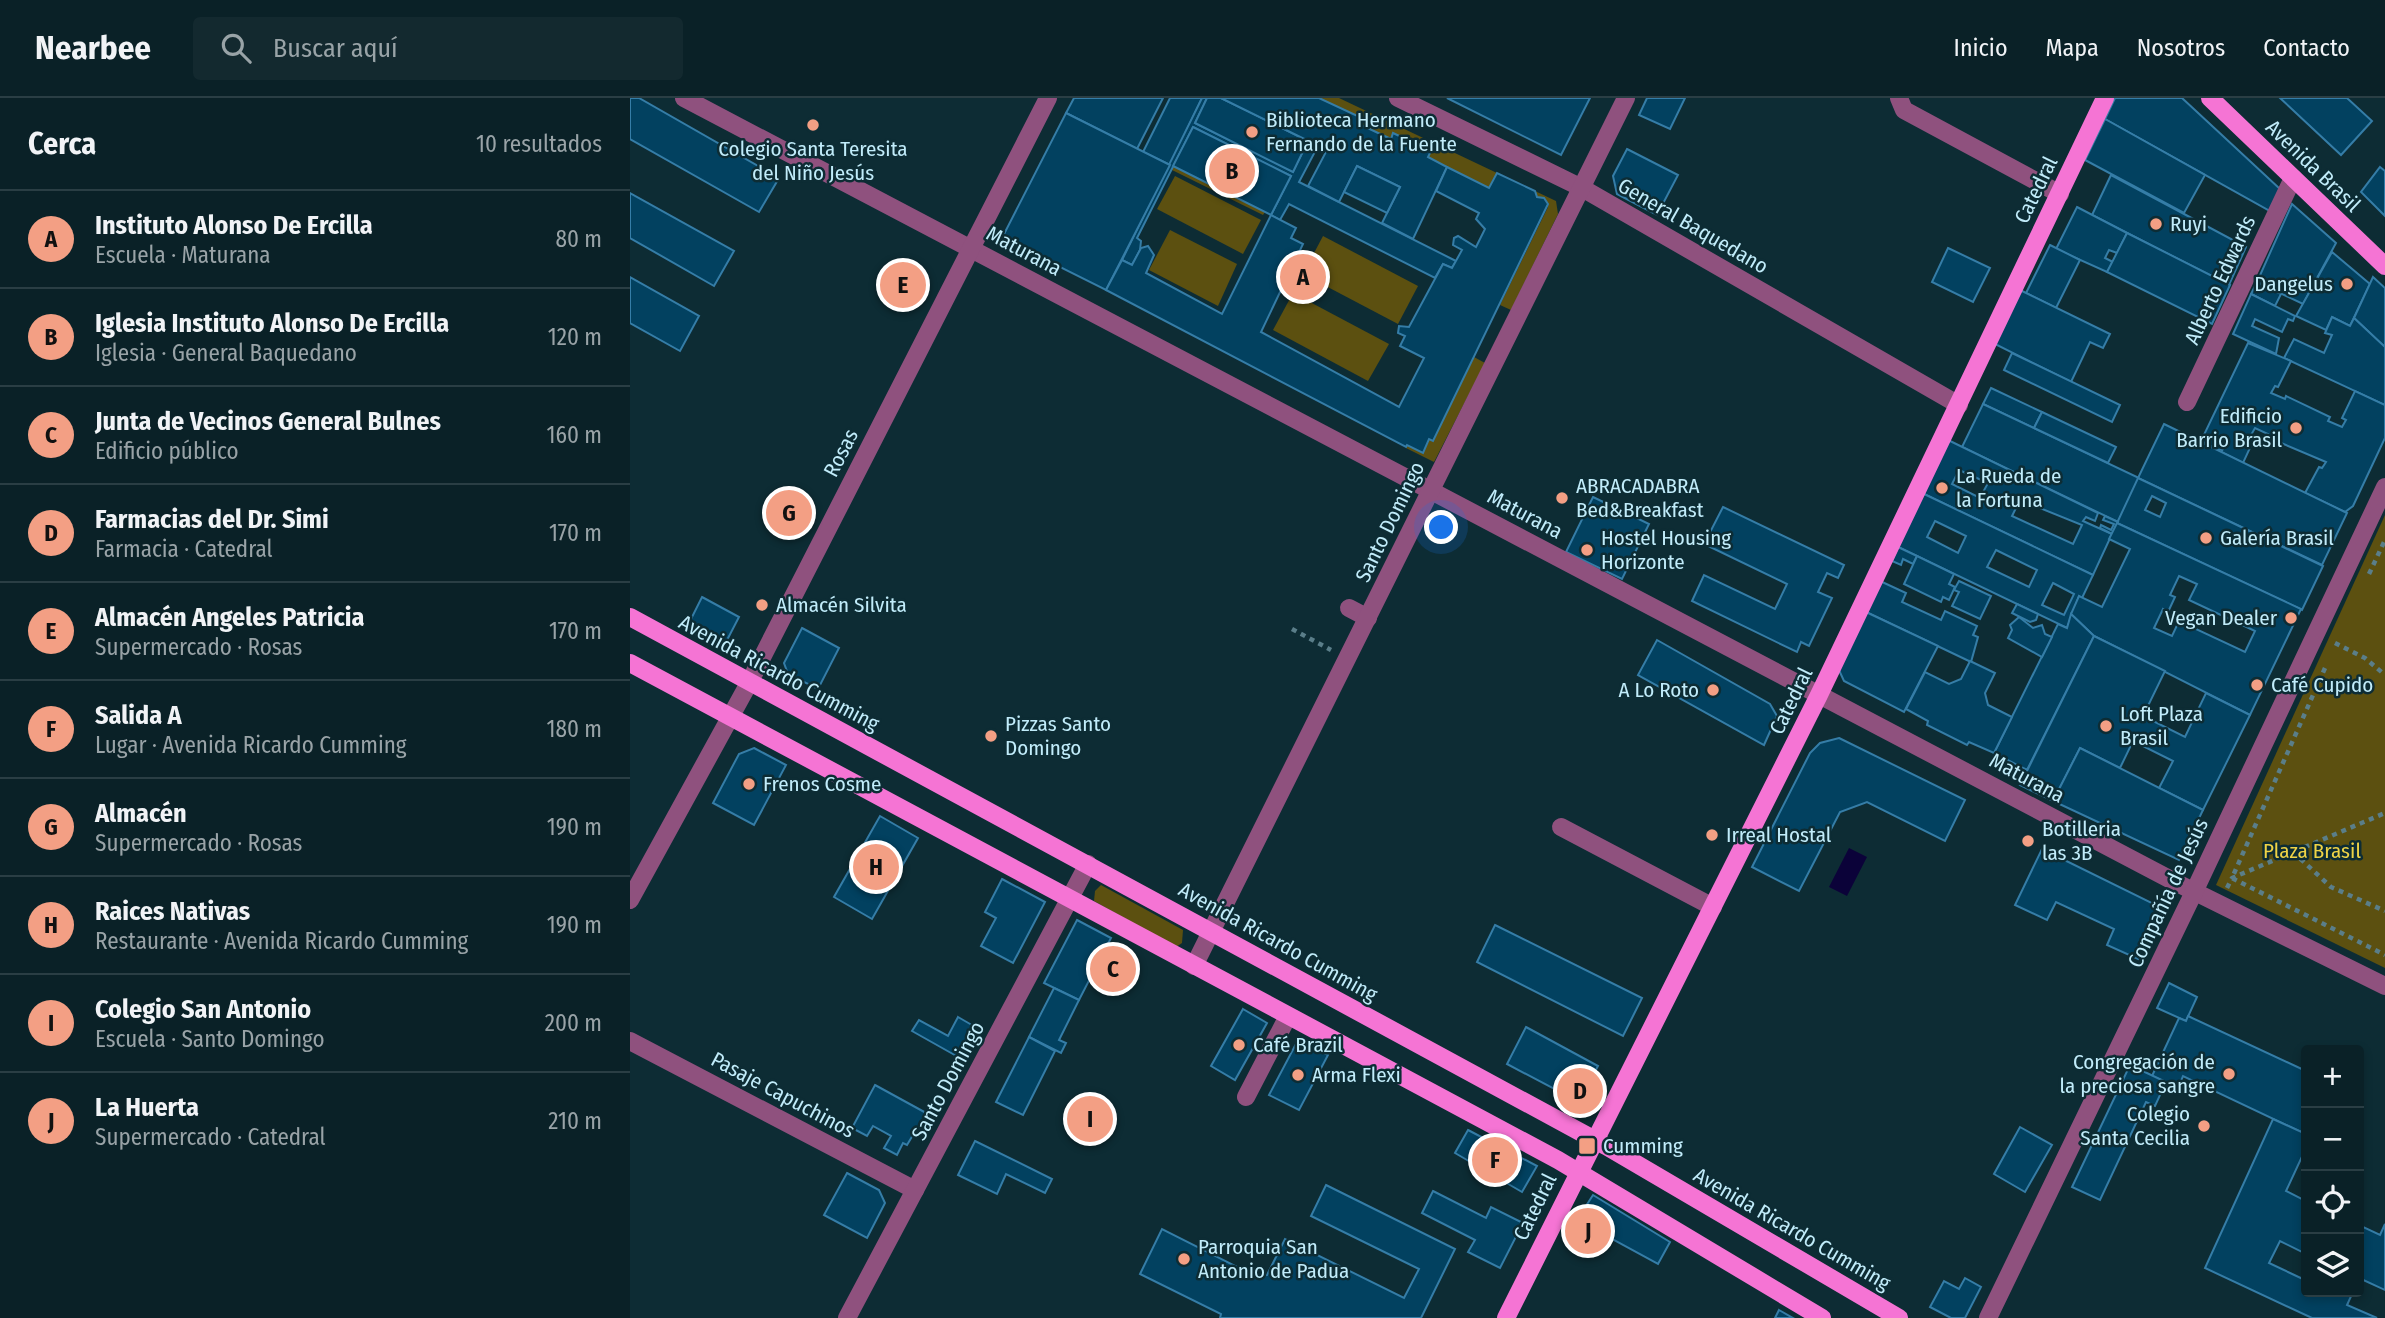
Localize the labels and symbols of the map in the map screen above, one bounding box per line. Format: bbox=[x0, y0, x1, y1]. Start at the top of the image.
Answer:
place label: Biblioteca Hermano Fernando de la Fuente bbox=[1266, 107, 1457, 157]
street label: Avenida Brasil bbox=[2260, 114, 2366, 218]
marker: Colegio Santa Teresita del Niño Jesús bbox=[805, 117, 821, 133]
marker: Biblioteca Hermano Fernando de la Fuente bbox=[1244, 124, 1260, 140]
place label: Colegio Santa Teresita del Niño Jesús bbox=[718, 136, 908, 186]
pin: B bbox=[1209, 145, 1255, 197]
street label: Catedral bbox=[2009, 152, 2063, 228]
street label: General Baquedano bbox=[1613, 172, 1773, 280]
place label: Ruyi bbox=[2170, 211, 2207, 237]
street label: Alberto Edwards bbox=[2179, 211, 2261, 349]
marker: Ruyi bbox=[2148, 216, 2164, 232]
street label: Maturana bbox=[982, 220, 1066, 282]
pin: A bbox=[1280, 251, 1326, 303]
pin: E bbox=[880, 259, 926, 311]
place label: Dangelus bbox=[2254, 271, 2333, 297]
marker: Dangelus bbox=[2339, 276, 2355, 292]
place label: Edificio Barrio Brasil bbox=[2176, 403, 2282, 453]
marker: Edificio Barrio Brasil bbox=[2288, 420, 2304, 436]
street label: Rosas bbox=[818, 425, 864, 481]
street label: Santo Domingo bbox=[1350, 458, 1430, 586]
place label: La Rueda de la Fortuna bbox=[1956, 463, 2061, 513]
place label: ABRACADABRA Bed&Breakfast bbox=[1576, 473, 1704, 523]
marker: La Rueda de la Fortuna bbox=[1934, 480, 1950, 496]
street label: Maturana bbox=[1483, 483, 1567, 545]
pin: G bbox=[766, 487, 812, 539]
marker: ABRACADABRA Bed&Breakfast bbox=[1554, 490, 1570, 506]
your location bbox=[1424, 510, 1458, 544]
place label: Hostel Housing Horizonte bbox=[1601, 525, 1731, 575]
place label: Galería Brasil bbox=[2220, 525, 2334, 551]
marker: Galería Brasil bbox=[2198, 530, 2214, 546]
marker: Hostel Housing Horizonte bbox=[1579, 542, 1595, 558]
place label: Almacén Silvita bbox=[776, 592, 907, 618]
marker: Almacén Silvita bbox=[754, 597, 770, 613]
place label: Vegan Dealer bbox=[2165, 605, 2278, 631]
street label: Avenida Ricardo Cumming bbox=[674, 609, 884, 737]
marker: Vegan Dealer bbox=[2283, 610, 2299, 626]
street label: Catedral bbox=[1764, 663, 1818, 739]
place label: Café Cupido bbox=[2271, 672, 2373, 698]
place label: A Lo Roto bbox=[1618, 677, 1699, 703]
marker: Café Cupido bbox=[2249, 677, 2265, 693]
marker: A Lo Roto bbox=[1705, 682, 1721, 698]
place label: Loft Plaza Brasil bbox=[2120, 701, 2203, 751]
place label: Pizzas Santo Domingo bbox=[1005, 711, 1111, 761]
marker: Loft Plaza Brasil bbox=[2098, 718, 2114, 734]
marker: Pizzas Santo Domingo bbox=[983, 728, 999, 744]
street label: Maturana bbox=[1985, 747, 2069, 809]
place label: Frenos Cosme bbox=[763, 771, 881, 797]
marker: Frenos Cosme bbox=[741, 776, 757, 792]
street label: Compañía de Jesús bbox=[2122, 814, 2214, 972]
place label: Botilleria las 3B bbox=[2042, 816, 2121, 866]
place label: Irreal Hostal bbox=[1726, 822, 1832, 848]
marker: Irreal Hostal bbox=[1704, 827, 1720, 843]
marker: Botilleria las 3B bbox=[2020, 833, 2036, 849]
park label: Plaza Brasil bbox=[2263, 838, 2361, 864]
pin: H bbox=[853, 841, 899, 893]
street label: Avenida Ricardo Cumming bbox=[1174, 877, 1382, 1008]
pin: C bbox=[1090, 943, 1136, 995]
street label: Santo Domingo bbox=[906, 1017, 990, 1145]
place label: Café Brazil bbox=[1253, 1032, 1343, 1058]
marker: Café Brazil bbox=[1231, 1037, 1247, 1053]
street label: Pasaje Capuchinos bbox=[707, 1046, 859, 1144]
place label: Congregación de la preciosa sangre bbox=[2060, 1049, 2215, 1099]
place label: Arma Flexi bbox=[1312, 1062, 1401, 1088]
pin: D bbox=[1557, 1065, 1603, 1117]
marker: Congregación de la preciosa sangre bbox=[2221, 1066, 2237, 1082]
marker: Arma Flexi bbox=[1290, 1067, 1306, 1083]
pin: I bbox=[1067, 1093, 1113, 1145]
place label: Colegio Santa Cecilia bbox=[2080, 1101, 2190, 1151]
marker: Colegio Santa Cecilia bbox=[2196, 1118, 2212, 1134]
place label: Cumming bbox=[1603, 1133, 1683, 1159]
pin: F bbox=[1472, 1134, 1518, 1186]
marker: Cumming bbox=[1577, 1136, 1597, 1156]
street label: Avenida Ricardo Cumming bbox=[1689, 1162, 1895, 1296]
street label: Catedral bbox=[1508, 1169, 1562, 1245]
pin: J bbox=[1565, 1205, 1611, 1257]
place label: Parroquia San Antonio de Padua bbox=[1198, 1234, 1349, 1284]
marker: Parroquia San Antonio de Padua bbox=[1176, 1251, 1192, 1267]

